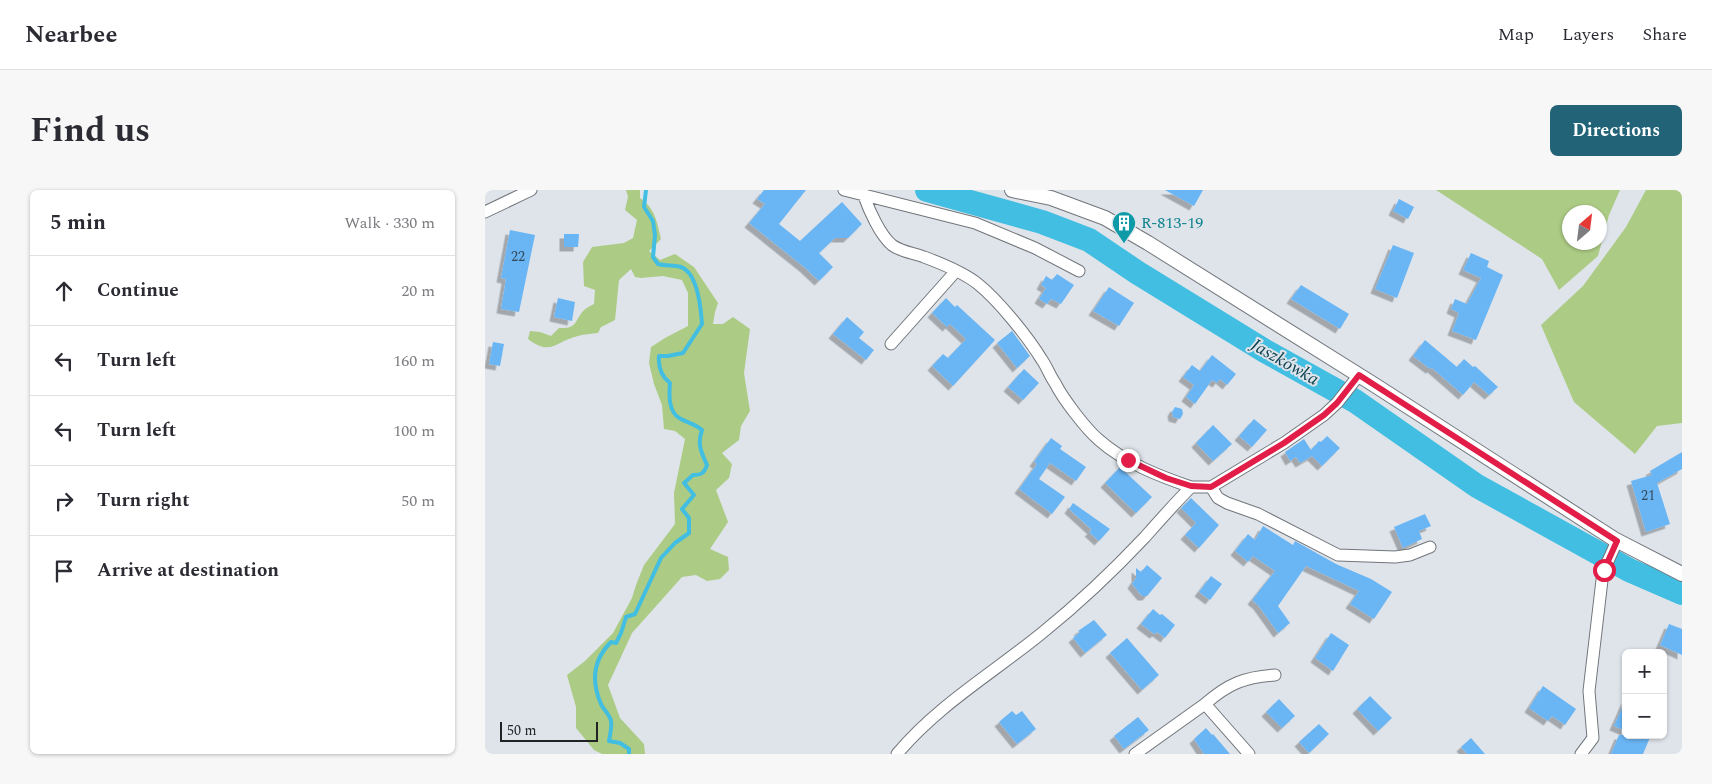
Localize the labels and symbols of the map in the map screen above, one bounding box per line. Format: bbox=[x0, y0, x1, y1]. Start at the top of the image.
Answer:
north arrow bbox=[1562, 205, 1607, 250]
building icon: R-813-19 bbox=[1111, 210, 1137, 244]
place label: R-813-19 bbox=[1141, 211, 1203, 235]
house number: 22 bbox=[511, 246, 525, 267]
water label: Jaszkówka bbox=[1244, 331, 1324, 392]
route end bbox=[1117, 449, 1140, 472]
house number: 21 bbox=[1641, 485, 1655, 506]
route start bbox=[1593, 559, 1616, 582]
scale bar bbox=[500, 719, 597, 742]

